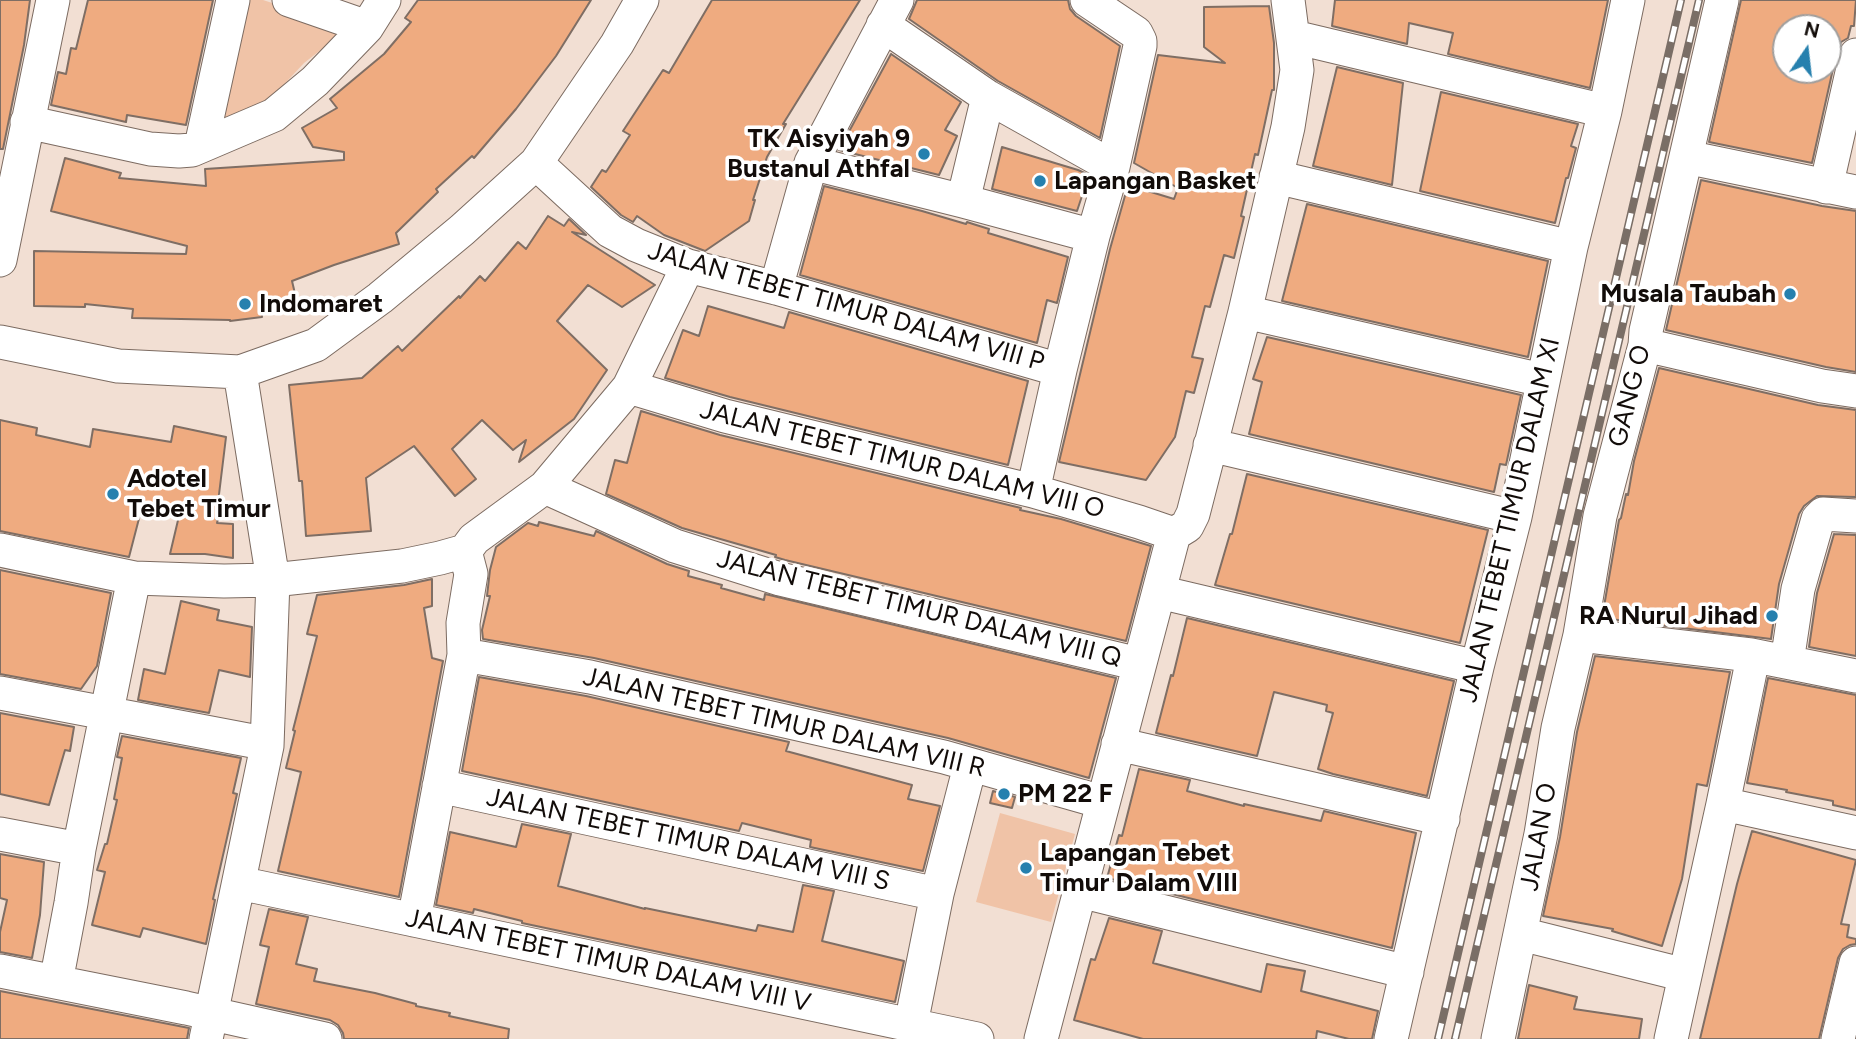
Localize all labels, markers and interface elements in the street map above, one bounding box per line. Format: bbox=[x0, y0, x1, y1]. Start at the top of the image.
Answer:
north arrow bbox=[1772, 14, 1842, 84]
text: N bbox=[1802, 17, 1822, 43]
place label: TK Aisyiyah 9 Bustanul Athfal bbox=[727, 123, 910, 184]
marker: TK Aisyiyah 9 Bustanul Athfal bbox=[916, 146, 932, 162]
place label: Lapangan Basket bbox=[1054, 165, 1257, 197]
marker: Lapangan Basket bbox=[1032, 173, 1048, 189]
street label: JALAN TEBET TIMUR DALAM VIII P bbox=[644, 235, 1048, 379]
place label: Musala Taubah bbox=[1600, 278, 1776, 310]
marker: Musala Taubah bbox=[1782, 286, 1798, 302]
place label: Indomaret bbox=[259, 288, 383, 320]
marker: Indomaret bbox=[237, 296, 253, 312]
street label: JALAN TEBET TIMUR DALAM XI bbox=[1453, 335, 1567, 705]
street label: GANG O bbox=[1602, 342, 1658, 450]
street label: JALAN TEBET TIMUR DALAM VIII O bbox=[697, 395, 1107, 525]
place label: Adotel Tebet Timur bbox=[127, 463, 271, 524]
marker: Adotel Tebet Timur bbox=[105, 486, 121, 502]
street label: JALAN TEBET TIMUR DALAM VIII Q bbox=[713, 544, 1125, 674]
place label: RA Nurul Jihad bbox=[1579, 600, 1758, 632]
marker: RA Nurul Jihad bbox=[1764, 608, 1780, 624]
street label: JALAN TEBET TIMUR DALAM VIII R bbox=[580, 661, 988, 785]
place label: PM 22 F bbox=[1018, 778, 1113, 810]
street label: JALAN O bbox=[1514, 781, 1564, 893]
street label: JALAN TEBET TIMUR DALAM VIII S bbox=[484, 782, 892, 898]
marker: PM 22 F bbox=[996, 786, 1012, 802]
place label: Lapangan Tebet Timur Dalam VIII bbox=[1040, 837, 1238, 898]
marker: Lapangan Tebet Timur Dalam VIII bbox=[1018, 860, 1034, 876]
street label: JALAN TEBET TIMUR DALAM VIII V bbox=[402, 903, 814, 1019]

